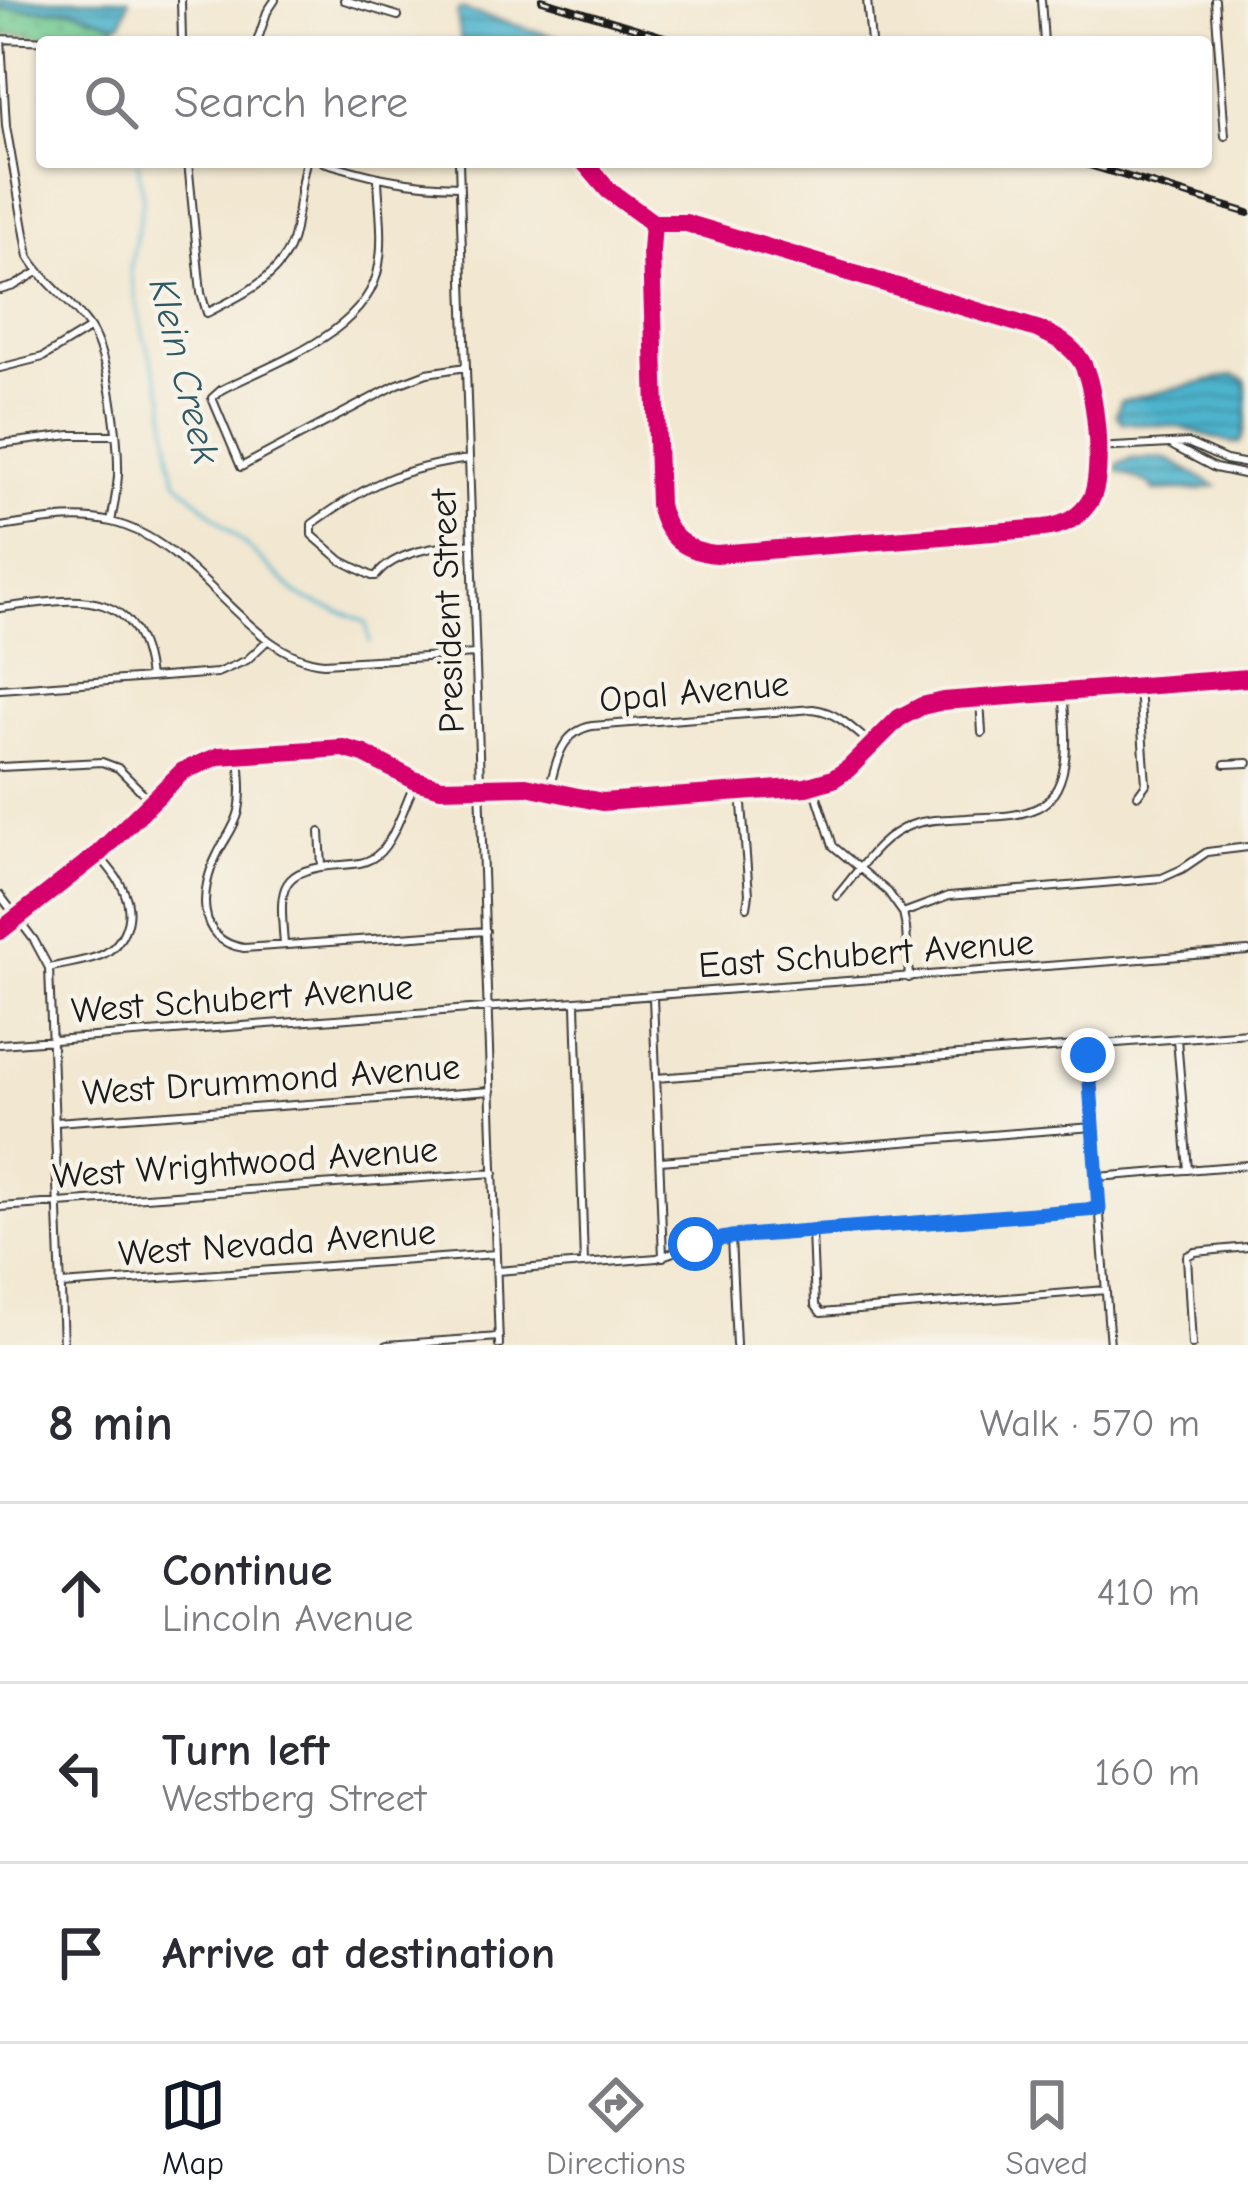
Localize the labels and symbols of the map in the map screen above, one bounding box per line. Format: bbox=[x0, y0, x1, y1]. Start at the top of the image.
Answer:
water label: Klein Creek bbox=[139, 273, 229, 470]
street label: President Street bbox=[423, 486, 473, 734]
street label: Opal Avenue bbox=[597, 663, 791, 721]
street label: East Schubert Avenue bbox=[697, 922, 1035, 986]
street label: West Schubert Avenue bbox=[70, 967, 414, 1031]
route end bbox=[1061, 1028, 1115, 1082]
street label: West Drummond Avenue bbox=[81, 1046, 461, 1114]
street label: West Wrightwood Avenue bbox=[51, 1129, 439, 1197]
street label: West Nevada Avenue bbox=[117, 1211, 437, 1275]
route start bbox=[668, 1217, 722, 1271]

